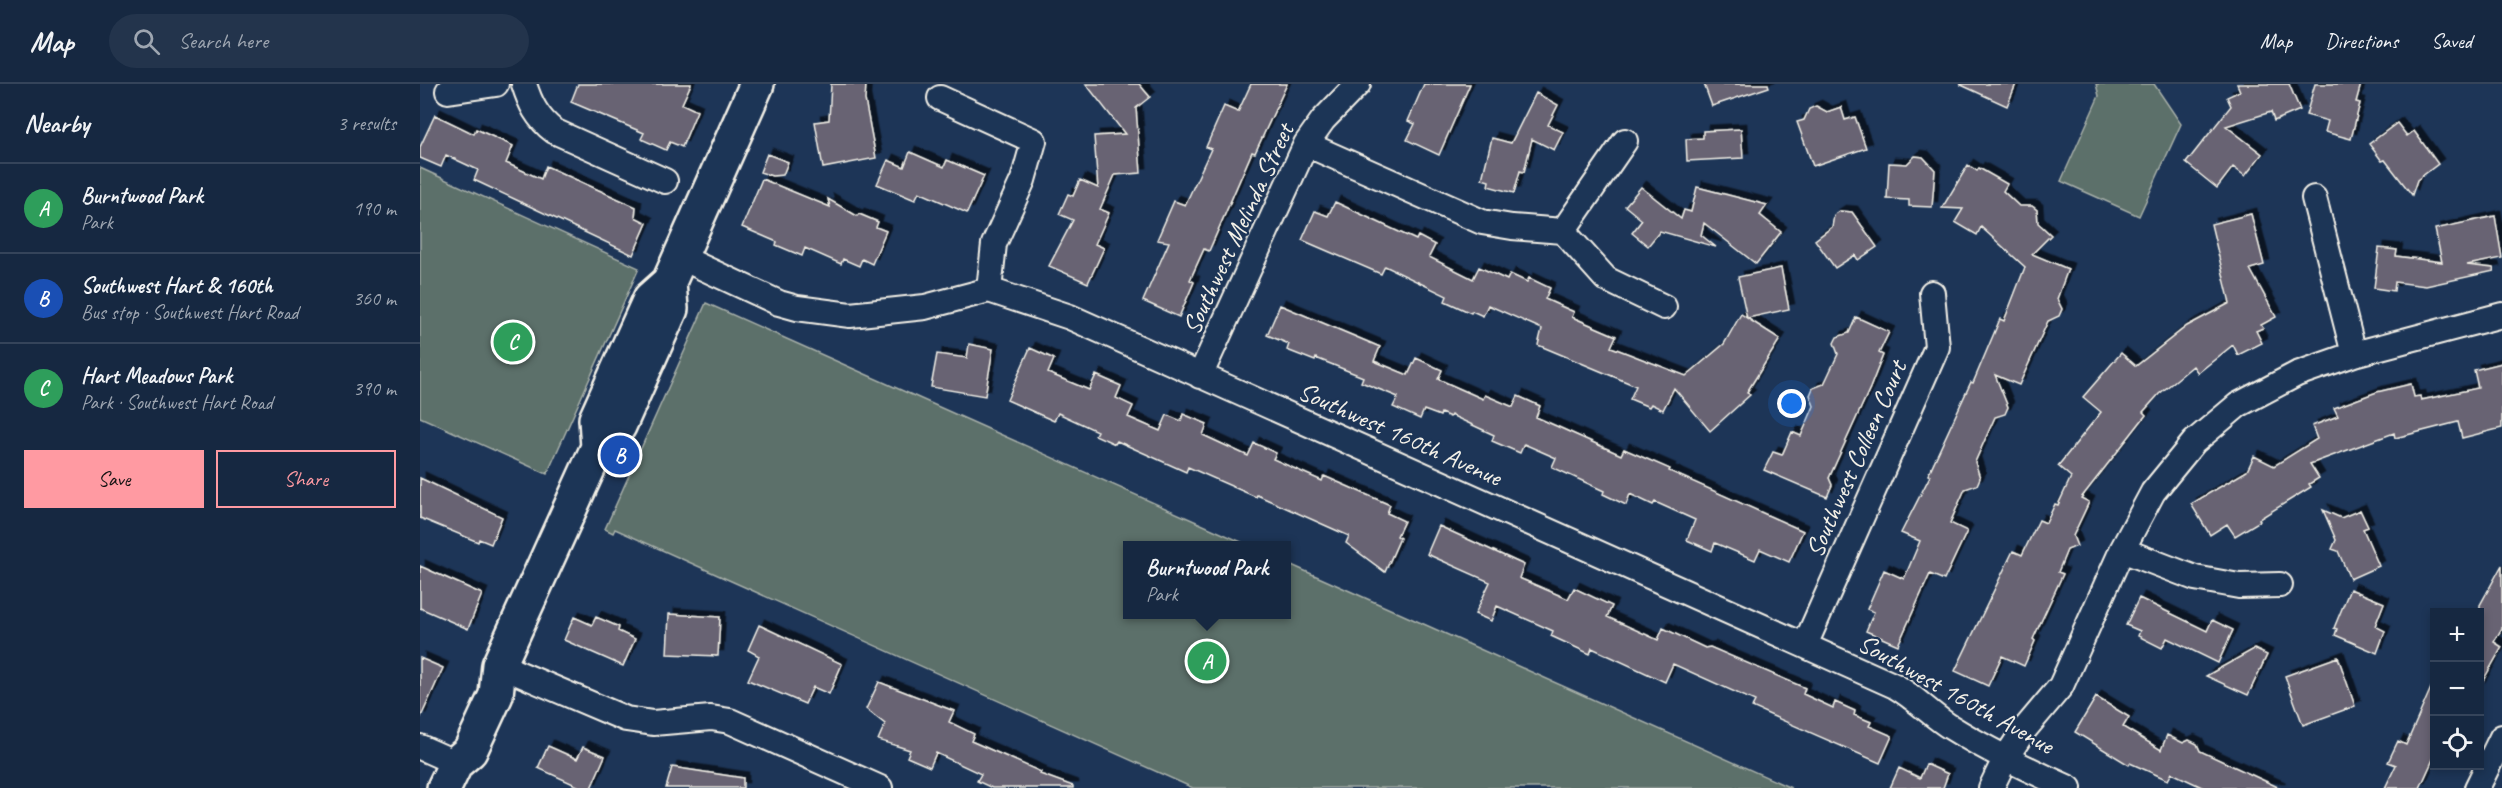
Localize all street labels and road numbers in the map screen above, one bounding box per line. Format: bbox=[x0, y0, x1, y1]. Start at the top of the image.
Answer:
street label: Southwest Melinda Street bbox=[1175, 116, 1302, 340]
street label: Southwest Colleen Court bbox=[1798, 354, 1915, 562]
street label: Southwest 160th Avenue bbox=[1293, 374, 1508, 494]
street label: Southwest 160th Avenue bbox=[1852, 627, 2061, 762]

